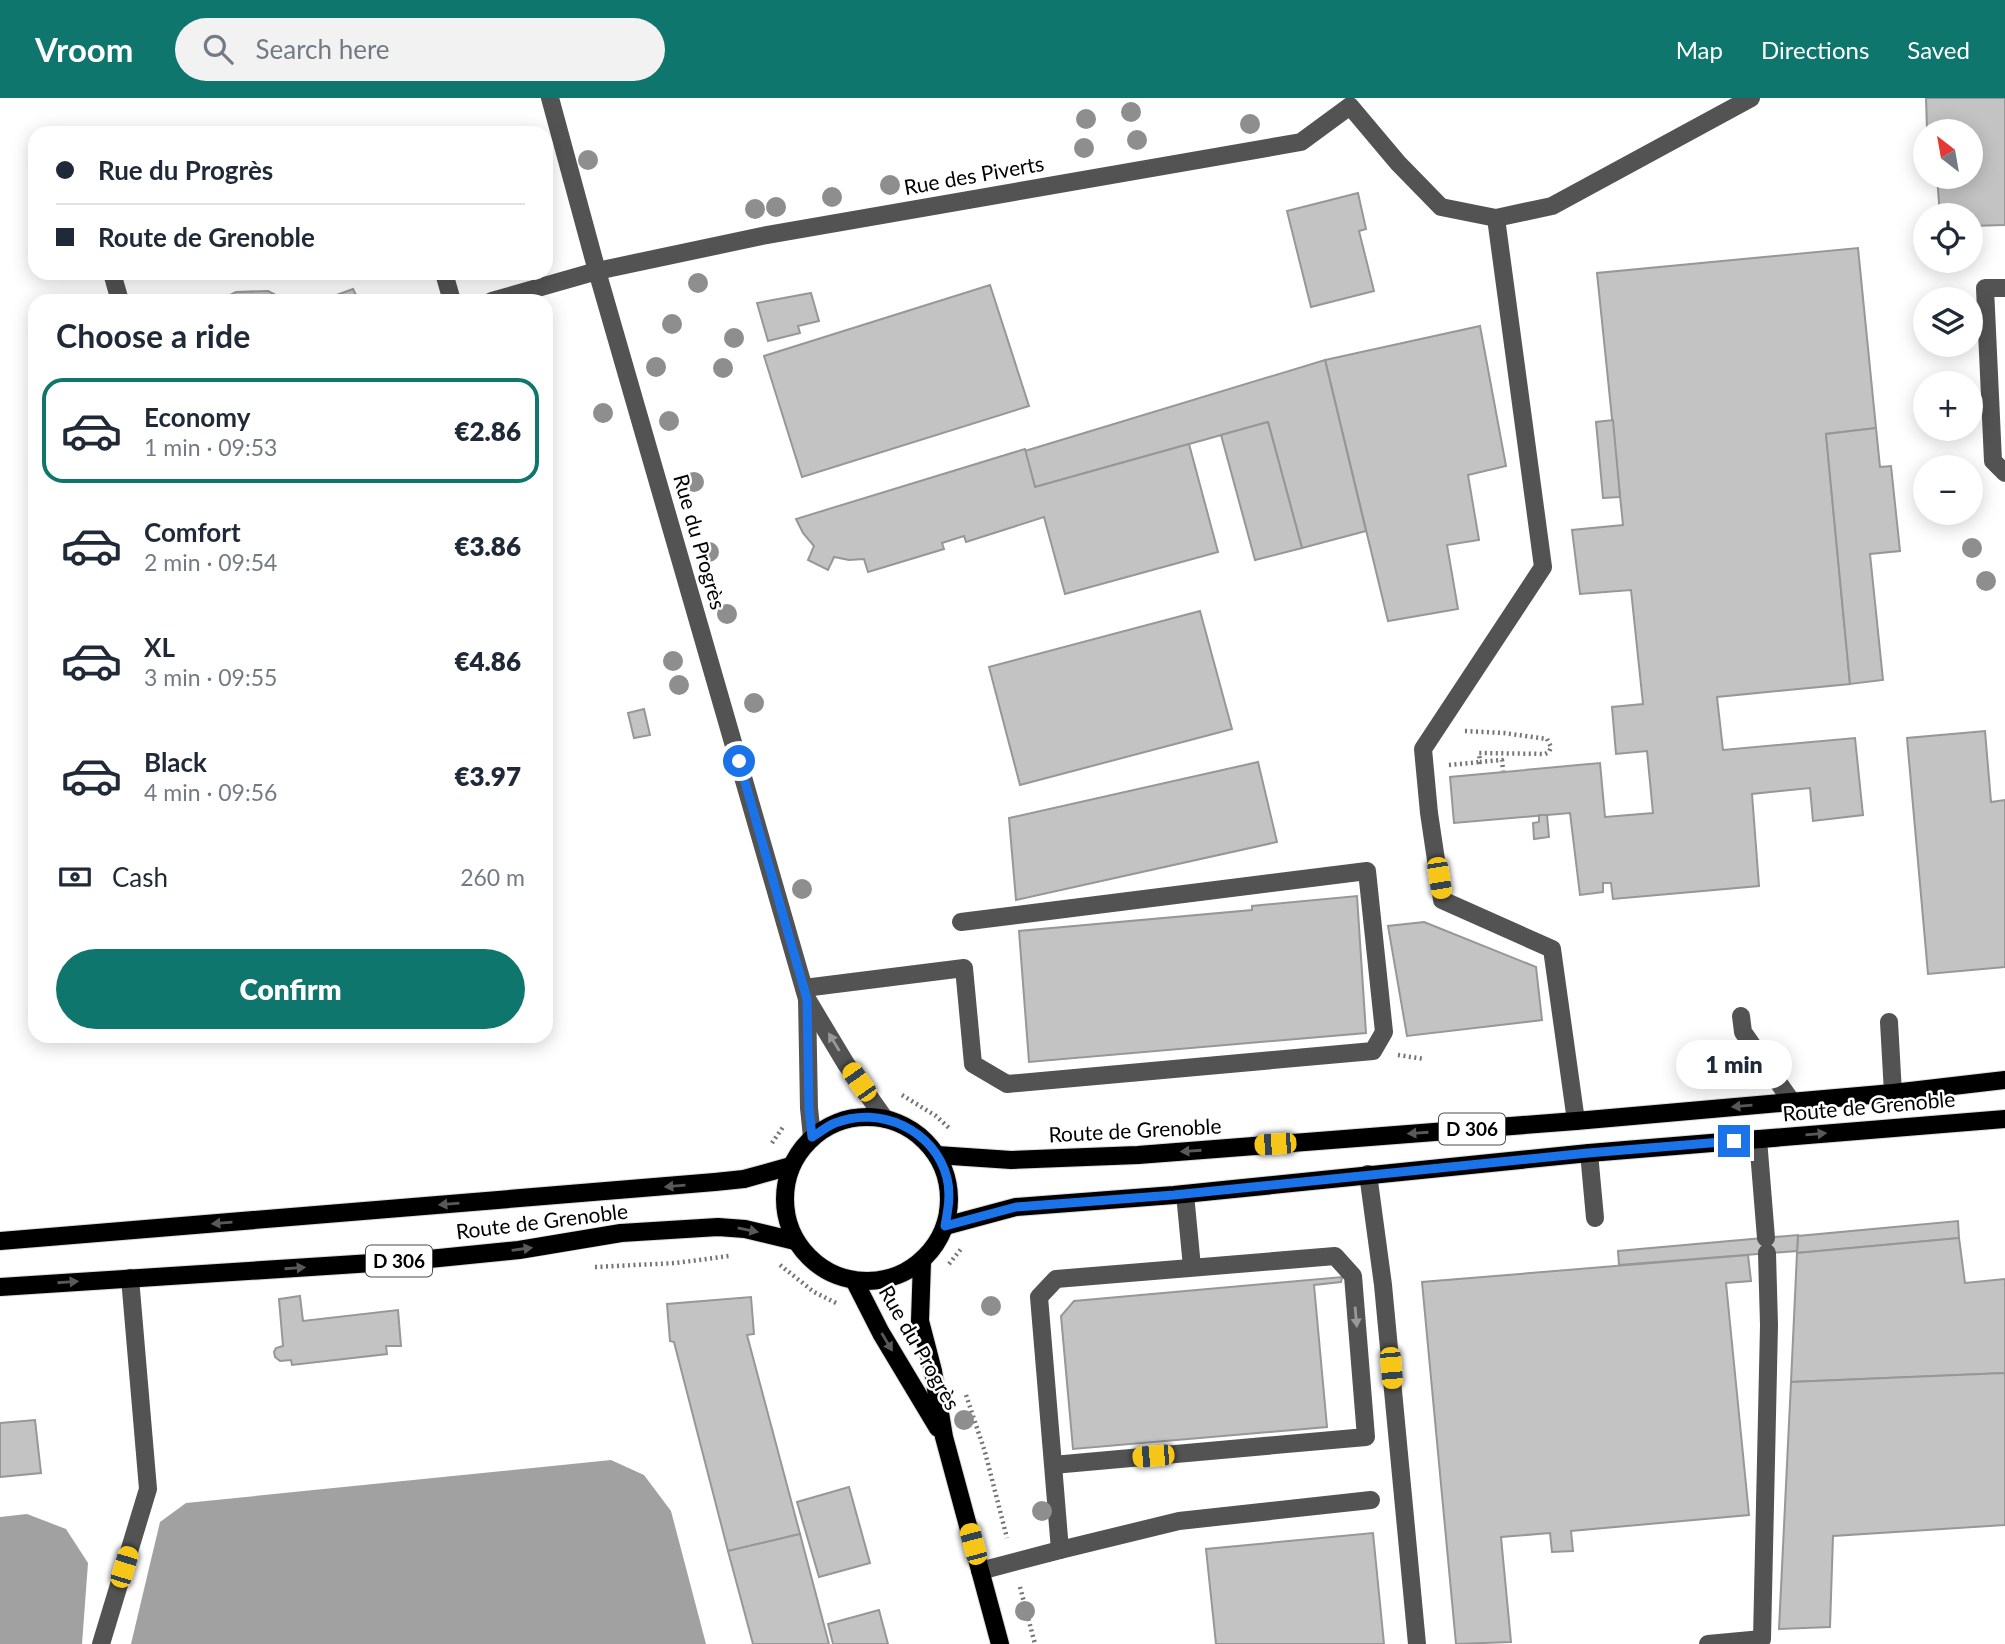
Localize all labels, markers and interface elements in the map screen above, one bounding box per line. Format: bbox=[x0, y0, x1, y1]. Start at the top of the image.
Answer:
search box bbox=[175, 18, 665, 81]
text: Vroom bbox=[35, 29, 133, 69]
icon: search bbox=[199, 30, 237, 68]
text: Search here bbox=[255, 33, 390, 65]
text: Map bbox=[1676, 35, 1723, 64]
text: Directions bbox=[1761, 35, 1869, 64]
text: Saved bbox=[1907, 35, 1970, 64]
north arrow bbox=[1913, 119, 1983, 189]
map controls bbox=[1913, 119, 1983, 525]
street label: Rue des Piverts bbox=[902, 150, 1046, 199]
text: Rue du Progrès bbox=[98, 154, 273, 186]
button: locate bbox=[1913, 203, 1983, 273]
text: Route de Grenoble bbox=[98, 221, 315, 253]
button: layers bbox=[1913, 287, 1983, 357]
text: Choose a ride bbox=[56, 316, 250, 355]
button: + bbox=[1913, 371, 1983, 441]
icon: car bbox=[60, 399, 123, 462]
text: Economy bbox=[144, 401, 250, 433]
text: €2.86 bbox=[454, 415, 521, 447]
text: 1 min · 09:53 bbox=[144, 433, 277, 461]
button: − bbox=[1913, 455, 1983, 525]
street label: Rue du Progrès bbox=[669, 471, 732, 612]
icon: car bbox=[60, 514, 123, 577]
text: Comfort bbox=[144, 516, 241, 548]
text: €3.86 bbox=[454, 530, 521, 562]
text: 2 min · 09:54 bbox=[144, 548, 277, 576]
icon: car bbox=[60, 629, 123, 692]
text: XL bbox=[144, 631, 175, 663]
text: €4.86 bbox=[454, 645, 521, 677]
text: 3 min · 09:55 bbox=[144, 663, 277, 691]
icon: car bbox=[60, 744, 123, 807]
route start bbox=[723, 745, 755, 777]
text: Black bbox=[144, 746, 207, 778]
text: €3.97 bbox=[454, 760, 521, 792]
text: 4 min · 09:56 bbox=[144, 778, 277, 806]
car bbox=[1426, 856, 1453, 900]
icon: cash bbox=[56, 858, 94, 896]
text: Cash bbox=[112, 861, 168, 893]
text: 260 m bbox=[460, 863, 525, 891]
button: Confirm bbox=[56, 949, 525, 1029]
one-way arrow bbox=[827, 1032, 840, 1051]
callout: 1 min bbox=[1676, 1040, 1792, 1088]
text: 1 min bbox=[1705, 1050, 1763, 1078]
car bbox=[839, 1059, 880, 1105]
street label: Route de Grenoble bbox=[1782, 1086, 1956, 1126]
one-way arrow bbox=[1731, 1101, 1753, 1112]
street label: Route de Grenoble bbox=[1048, 1112, 1222, 1147]
road number: D 306 bbox=[1439, 1113, 1505, 1144]
route end bbox=[1718, 1125, 1750, 1157]
one-way arrow bbox=[1407, 1128, 1429, 1139]
one-way arrow bbox=[1805, 1128, 1827, 1139]
car bbox=[1254, 1132, 1297, 1156]
one-way arrow bbox=[1180, 1146, 1202, 1157]
one-way arrow bbox=[664, 1181, 686, 1192]
street label: Route de Grenoble bbox=[454, 1198, 629, 1243]
one-way arrow bbox=[437, 1199, 459, 1210]
one-way arrow bbox=[211, 1218, 233, 1229]
one-way arrow bbox=[737, 1224, 759, 1235]
one-way arrow bbox=[511, 1243, 533, 1254]
road number: D 306 bbox=[366, 1246, 432, 1276]
one-way arrow bbox=[284, 1262, 306, 1273]
one-way arrow bbox=[57, 1277, 79, 1288]
street label: Rue du Progrès bbox=[875, 1281, 966, 1414]
one-way arrow bbox=[1351, 1306, 1362, 1328]
one-way arrow bbox=[880, 1332, 893, 1352]
car bbox=[1379, 1346, 1404, 1390]
car bbox=[1132, 1444, 1175, 1468]
car bbox=[958, 1521, 989, 1567]
car bbox=[108, 1544, 141, 1590]

